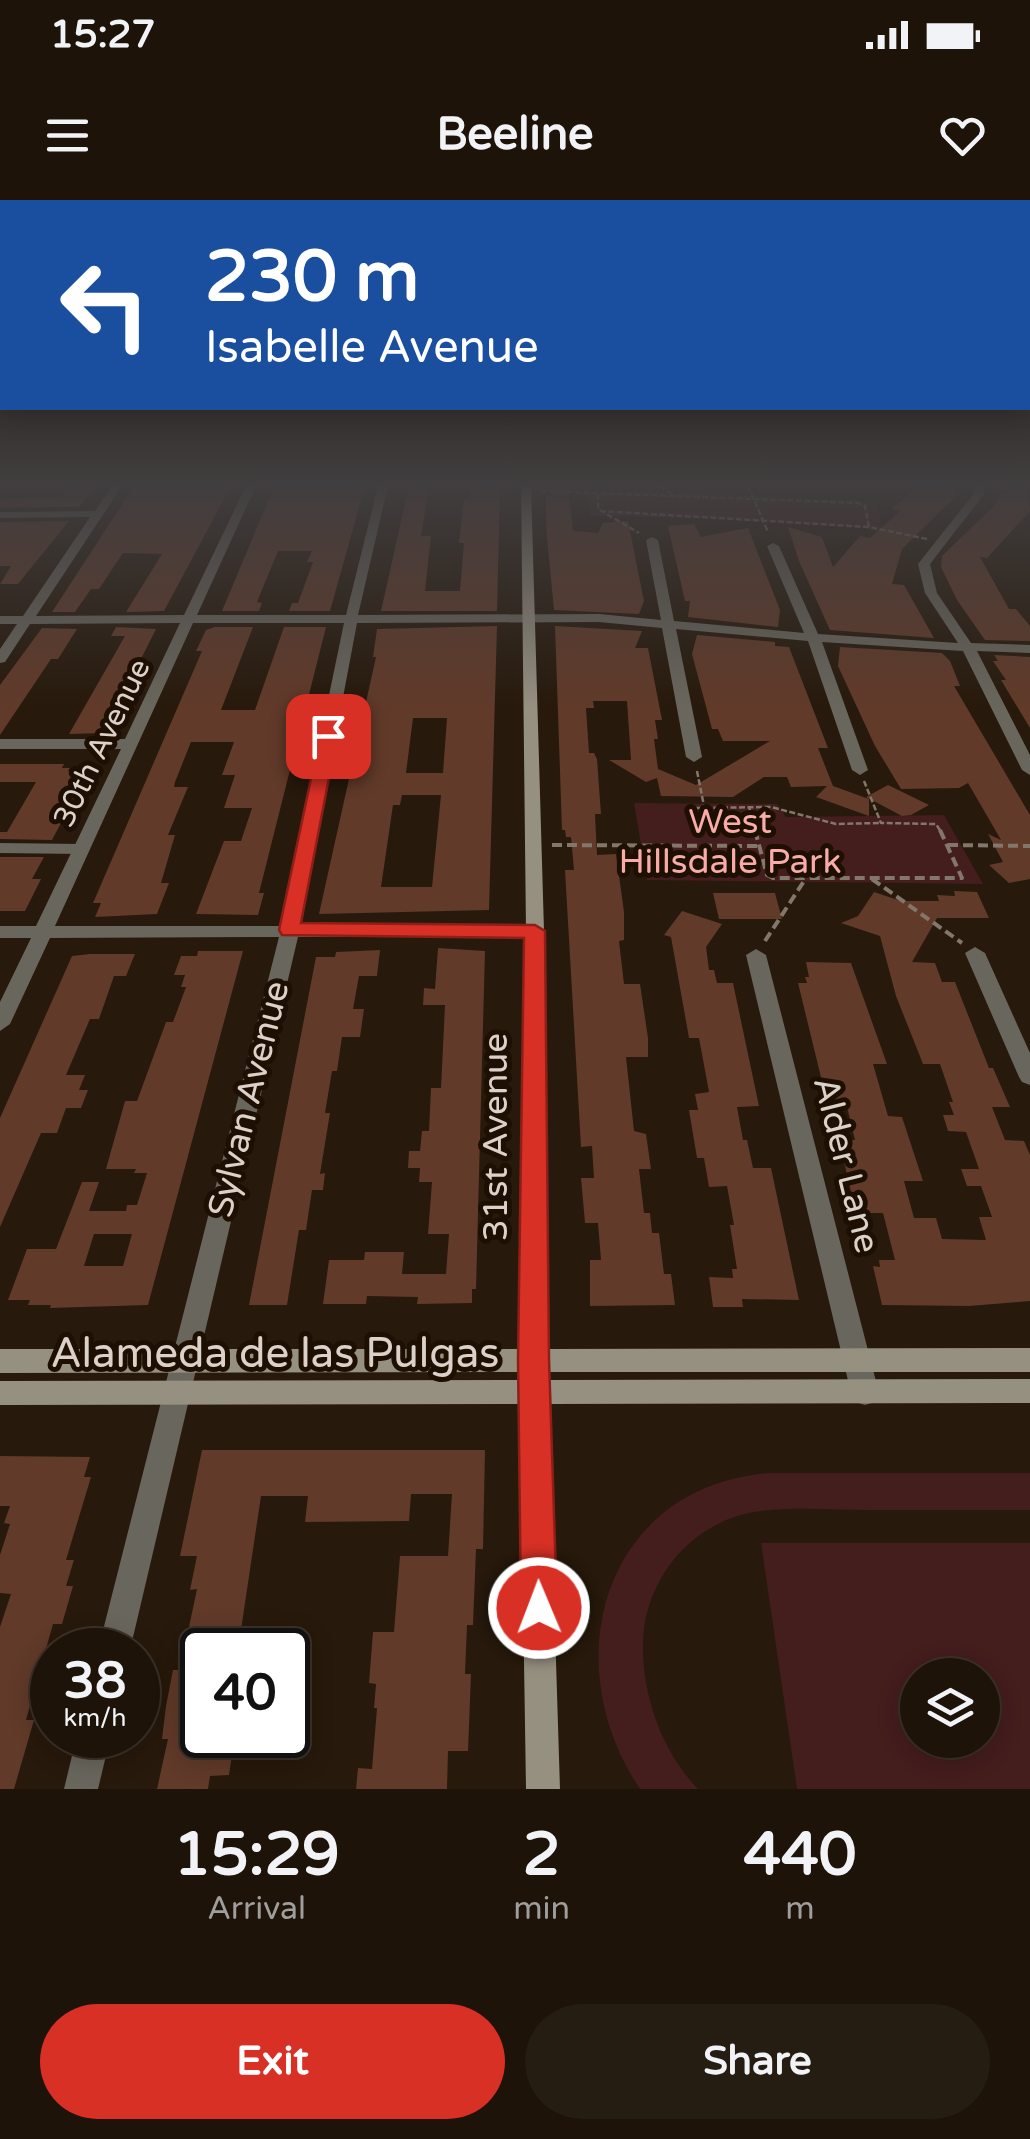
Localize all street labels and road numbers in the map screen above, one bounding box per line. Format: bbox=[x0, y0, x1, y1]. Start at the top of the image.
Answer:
street label: 30th Avenue bbox=[45, 653, 159, 833]
street label: Sylvan Avenue bbox=[199, 977, 299, 1221]
street label: 31st Avenue bbox=[475, 1033, 517, 1241]
street label: Alder Lane bbox=[804, 1073, 888, 1257]
street label: Alameda de las Pulgas bbox=[50, 1328, 500, 1379]

